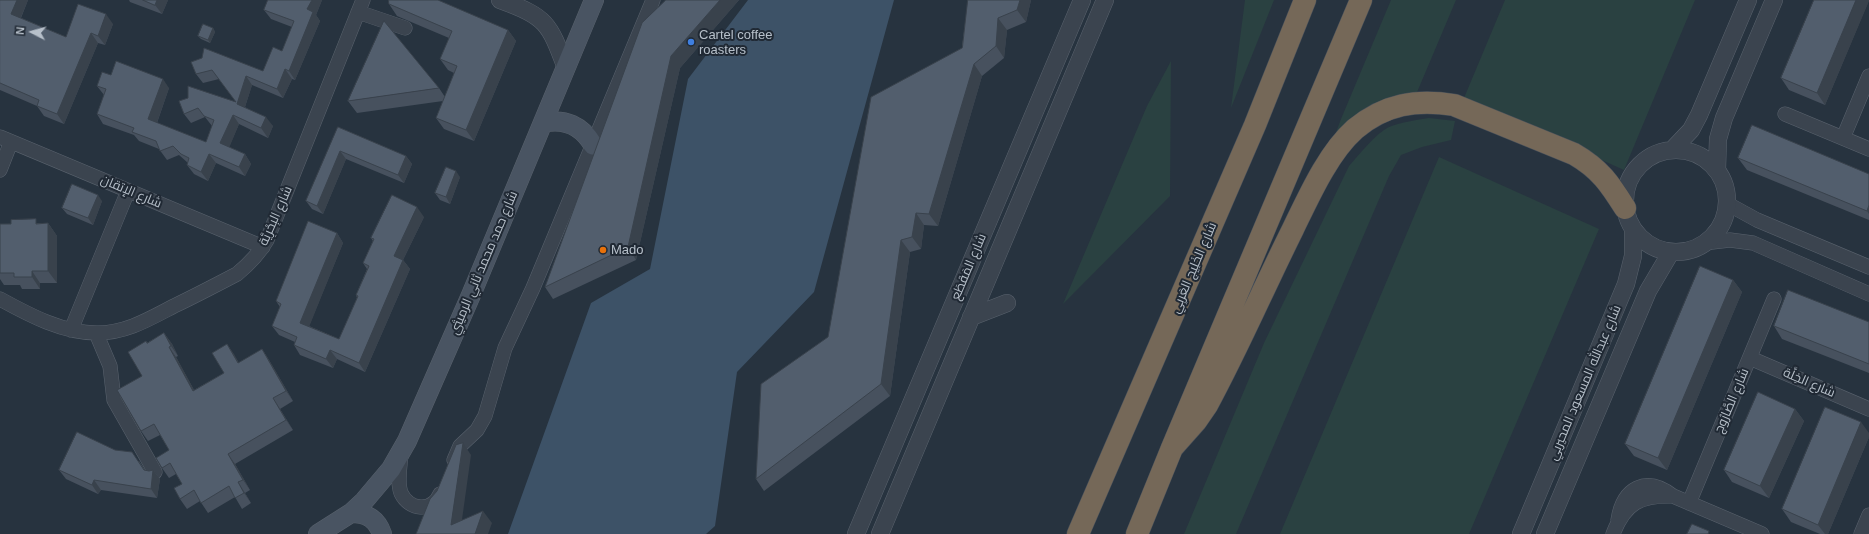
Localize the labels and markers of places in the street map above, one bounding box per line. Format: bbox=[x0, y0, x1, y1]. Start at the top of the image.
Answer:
place label: Cartel coffee roasters bbox=[699, 27, 772, 58]
marker: Cartel coffee roasters bbox=[686, 37, 696, 47]
place label: Mado bbox=[611, 242, 644, 258]
marker: Mado bbox=[598, 245, 608, 255]

